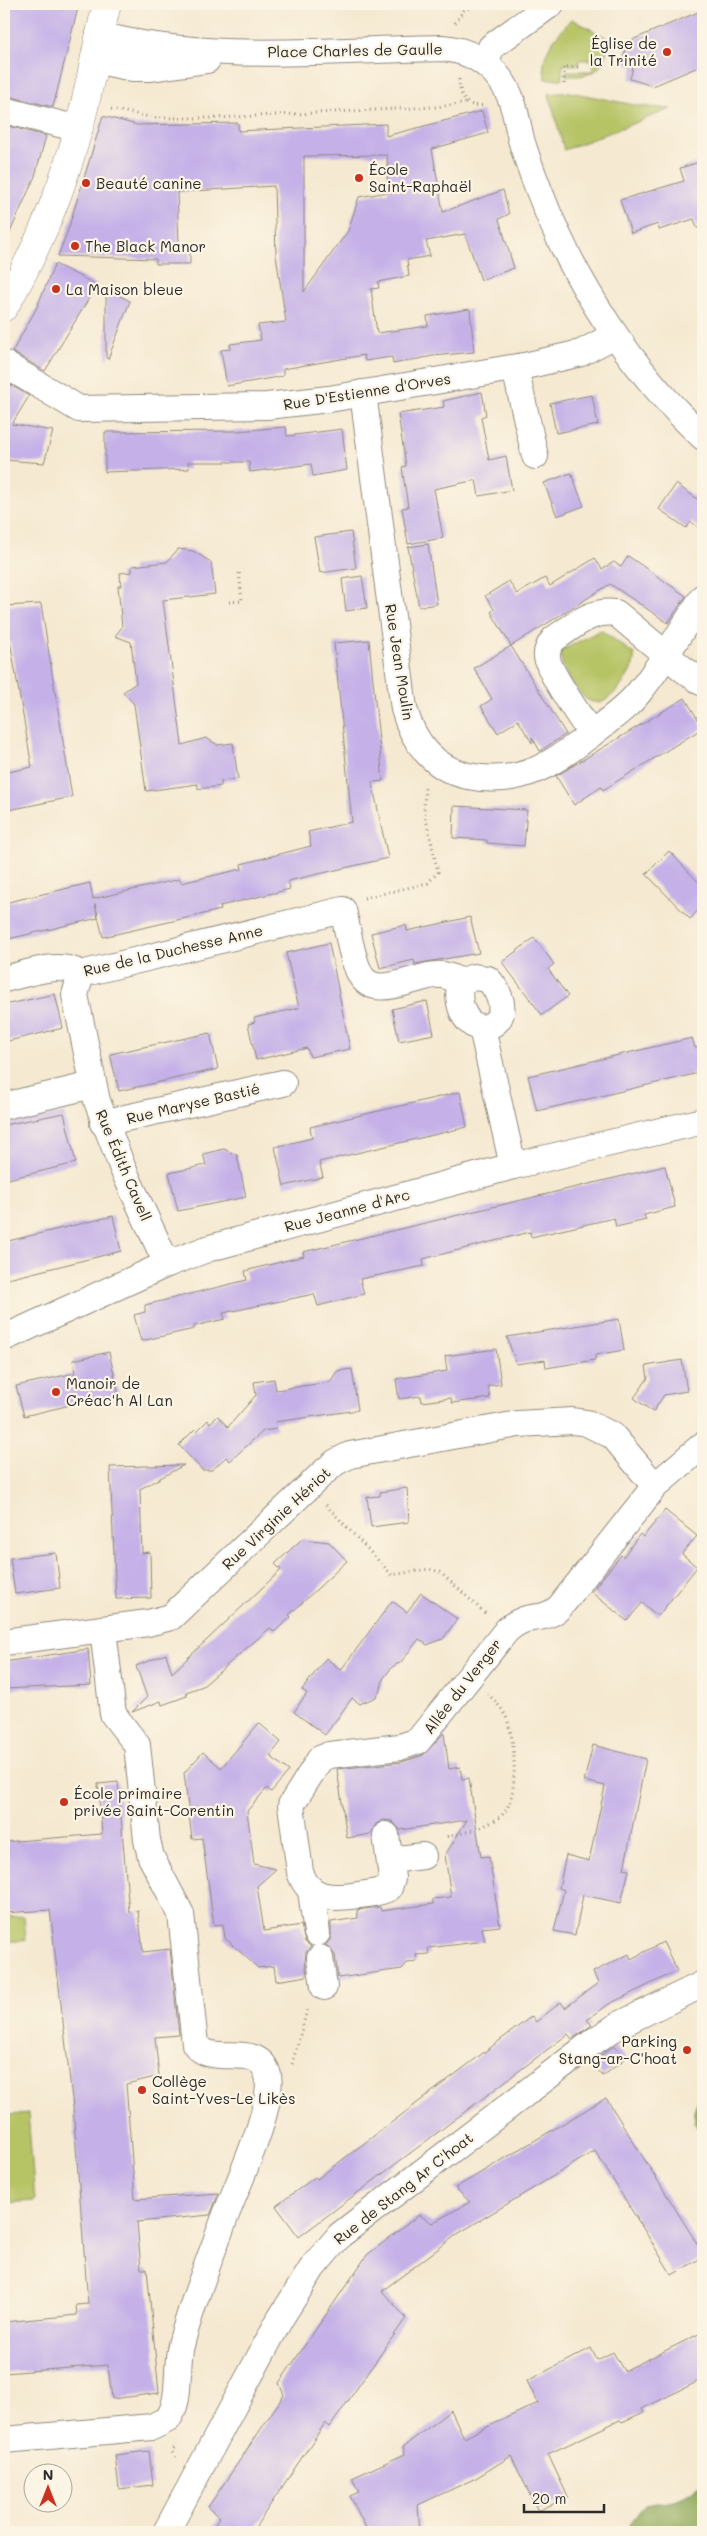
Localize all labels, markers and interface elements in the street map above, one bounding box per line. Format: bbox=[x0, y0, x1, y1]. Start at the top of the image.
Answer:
place label: Église de la Trinité bbox=[590, 33, 657, 70]
street label: Place Charles de Gaulle bbox=[267, 38, 443, 62]
marker: Église de la Trinité bbox=[661, 46, 673, 58]
place label: École Saint-Raphaël bbox=[369, 159, 472, 196]
marker: École Saint-Raphaël bbox=[353, 172, 365, 184]
place label: Beauté canine bbox=[96, 173, 202, 193]
marker: Beauté canine bbox=[80, 177, 92, 189]
place label: The Black Manor bbox=[85, 236, 206, 256]
marker: The Black Manor bbox=[69, 240, 81, 252]
place label: La Maison bleue bbox=[66, 279, 183, 299]
marker: La Maison bleue bbox=[50, 283, 62, 295]
street label: Rue D'Estienne d'Orves bbox=[282, 368, 452, 414]
street label: Rue Jean Moulin bbox=[381, 602, 419, 722]
street label: Rue de la Duchesse Anne bbox=[81, 920, 265, 980]
street label: Rue Maryse Bastié bbox=[124, 1078, 262, 1128]
street label: Rue Édith Cavell bbox=[91, 1106, 157, 1224]
street label: Rue Jeanne d'Arc bbox=[282, 1184, 412, 1236]
place label: Manoir de Créac'h Al Lan bbox=[66, 1373, 173, 1410]
marker: Manoir de Créac'h Al Lan bbox=[50, 1386, 62, 1398]
street label: Rue Virginie Hériot bbox=[217, 1462, 335, 1574]
street label: Allée du Verger bbox=[418, 1634, 506, 1738]
place label: École primaire privée Saint-Corentin bbox=[74, 1783, 234, 1820]
marker: École primaire privée Saint-Corentin bbox=[58, 1796, 70, 1808]
place label: Parking Stang-ar-C'hoat bbox=[559, 2031, 677, 2068]
marker: Parking Stang-ar-C'hoat bbox=[681, 2044, 693, 2056]
place label: Collège Saint-Yves-Le Likès bbox=[152, 2071, 296, 2108]
marker: Collège Saint-Yves-Le Likès bbox=[136, 2084, 148, 2096]
street label: Rue de Stang Ar C'hoat bbox=[329, 2127, 477, 2249]
north arrow bbox=[22, 2464, 72, 2514]
text: N bbox=[43, 2465, 53, 2484]
scale bar bbox=[524, 2481, 604, 2513]
text: 20 m bbox=[532, 2488, 566, 2508]

